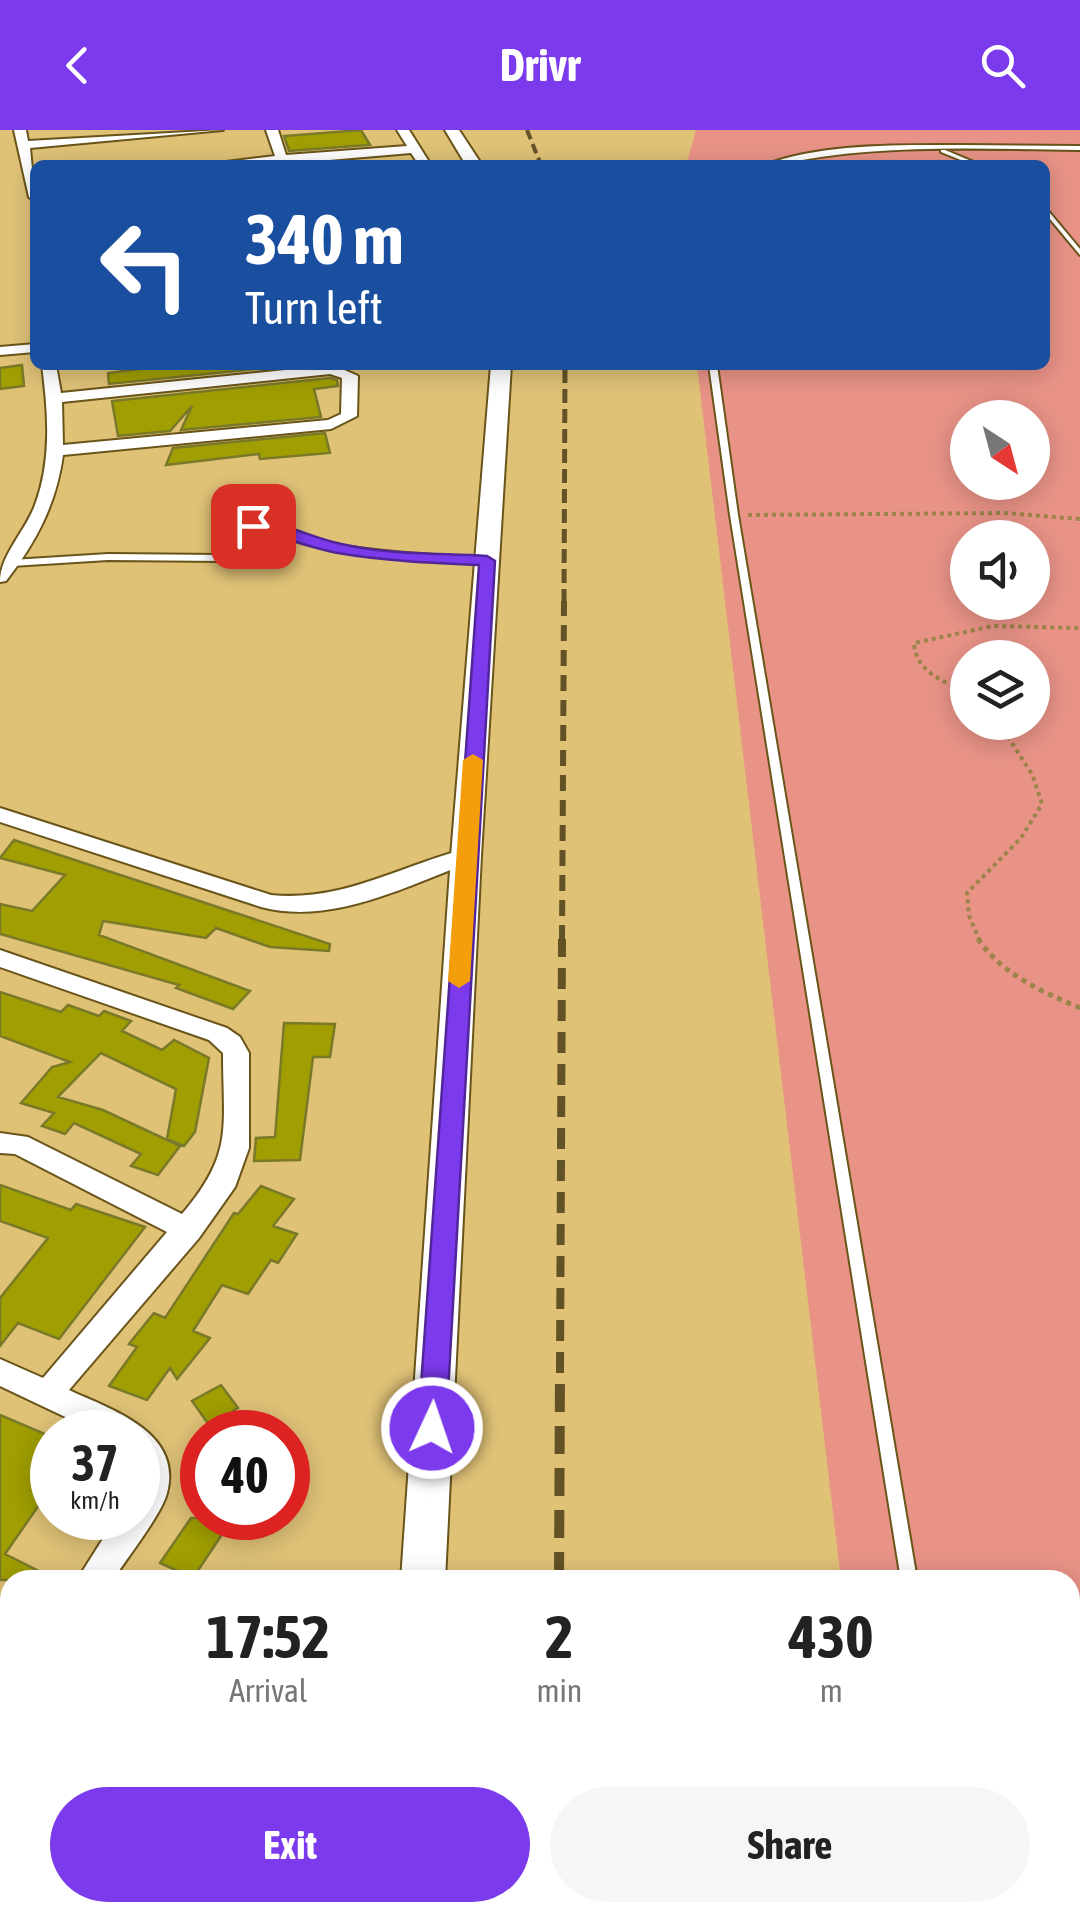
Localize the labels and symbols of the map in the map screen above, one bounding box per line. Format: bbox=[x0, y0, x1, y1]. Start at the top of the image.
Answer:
north arrow bbox=[950, 400, 1050, 500]
pin bbox=[211, 484, 296, 569]
position arrow bbox=[380, 1376, 484, 1480]
speed limit sign: 40 bbox=[180, 1410, 310, 1540]

